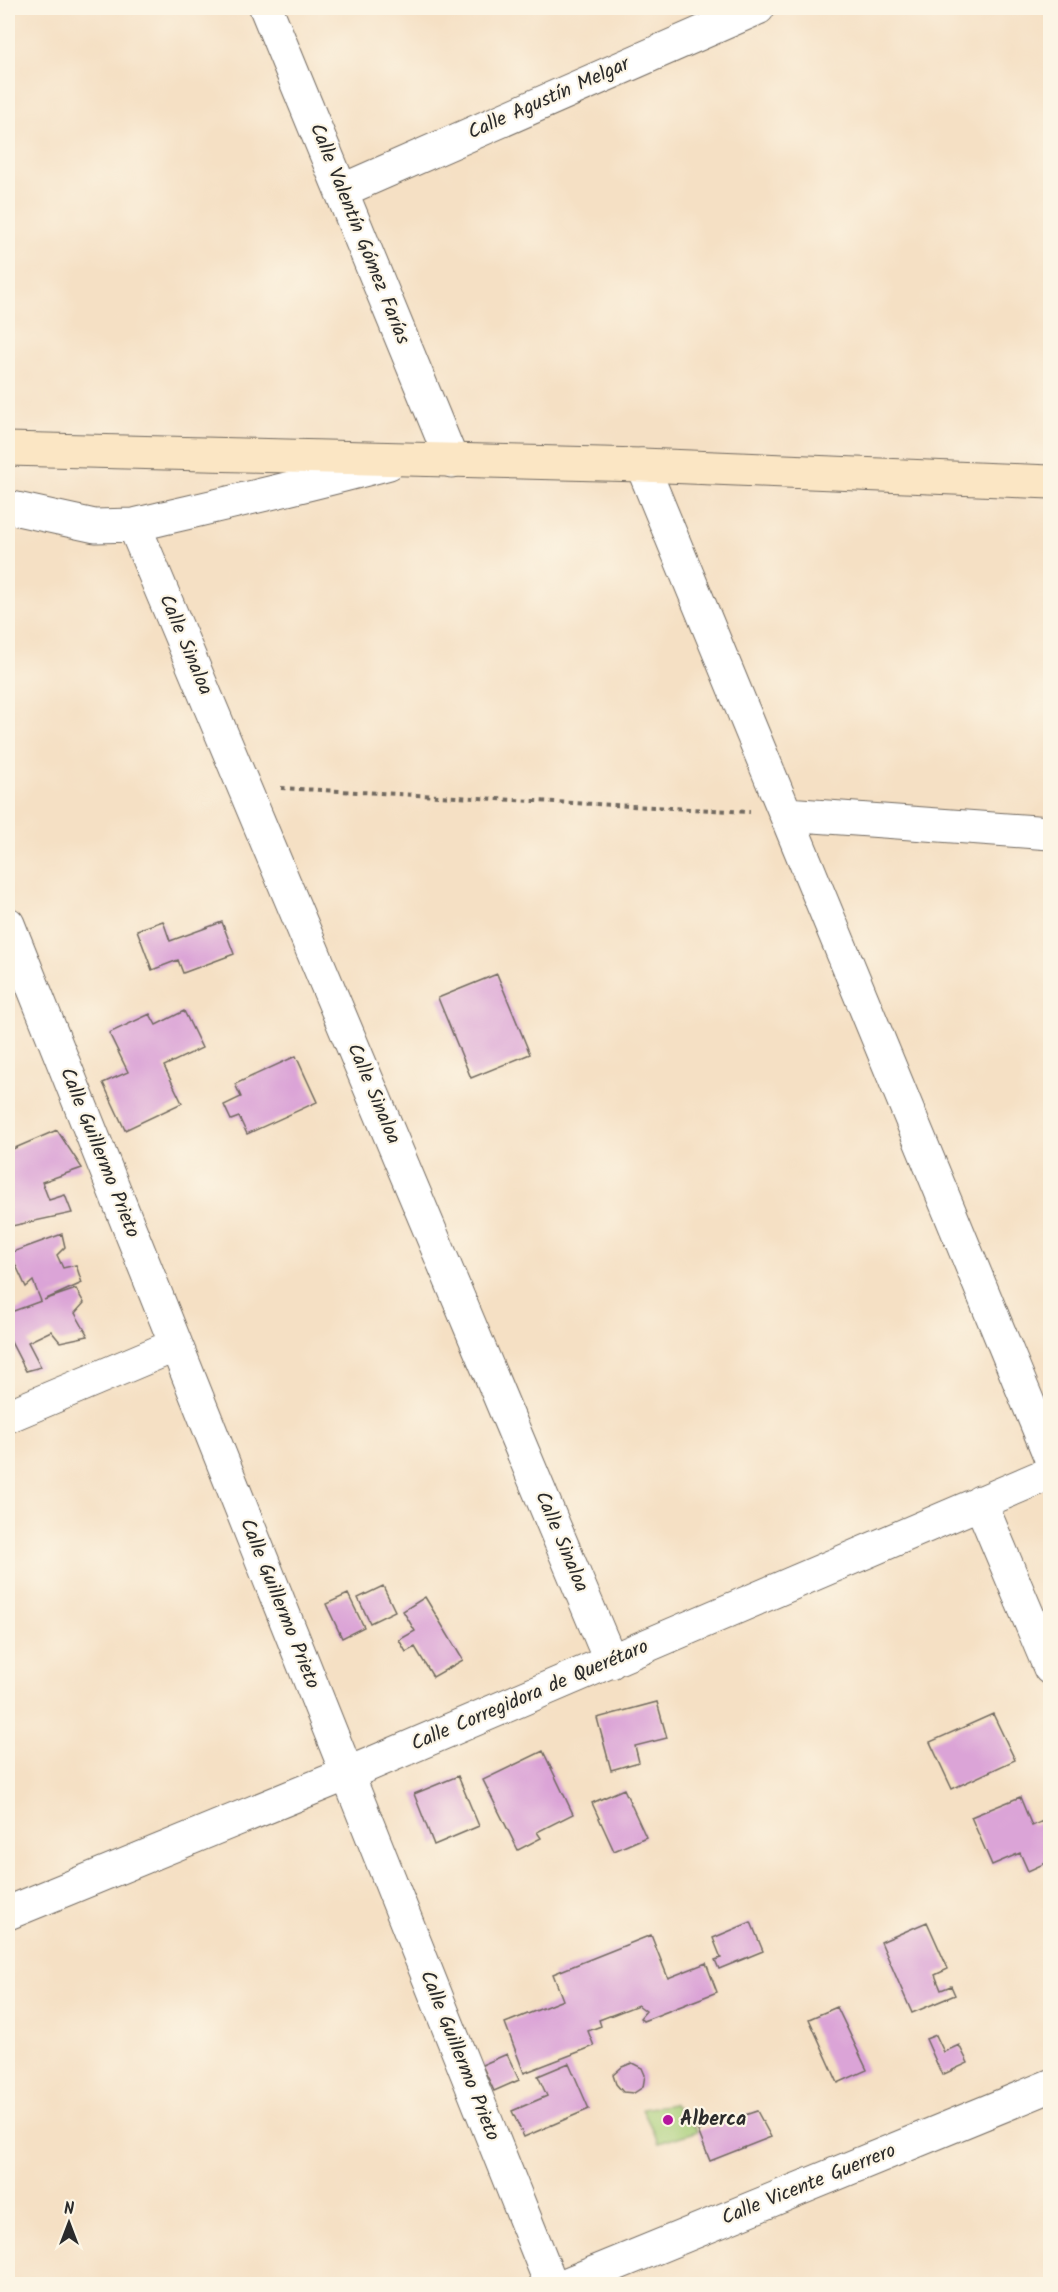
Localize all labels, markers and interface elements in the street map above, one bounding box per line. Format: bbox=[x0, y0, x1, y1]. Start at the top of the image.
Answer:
street label: Calle Agustín Melgar bbox=[463, 48, 636, 149]
street label: Calle Valentín Gómez Farías bbox=[300, 119, 418, 350]
street label: Calle Sinaloa bbox=[149, 590, 221, 700]
street label: Calle Sinaloa bbox=[337, 1039, 409, 1149]
street label: Calle Guillermo Prieto bbox=[50, 1063, 148, 1243]
street label: Calle Sinaloa bbox=[525, 1487, 597, 1597]
street label: Calle Guillermo Prieto bbox=[230, 1514, 328, 1694]
street label: Calle Corregidora de Querétaro bbox=[406, 1631, 654, 1761]
street label: Calle Guillermo Prieto bbox=[410, 1966, 508, 2146]
place label: Alberca bbox=[680, 2104, 746, 2136]
marker: Alberca bbox=[661, 2113, 675, 2127]
street label: Calle Vicente Guerrero bbox=[717, 2135, 901, 2235]
north arrow bbox=[39, 2193, 99, 2253]
text: N bbox=[64, 2197, 74, 2222]

